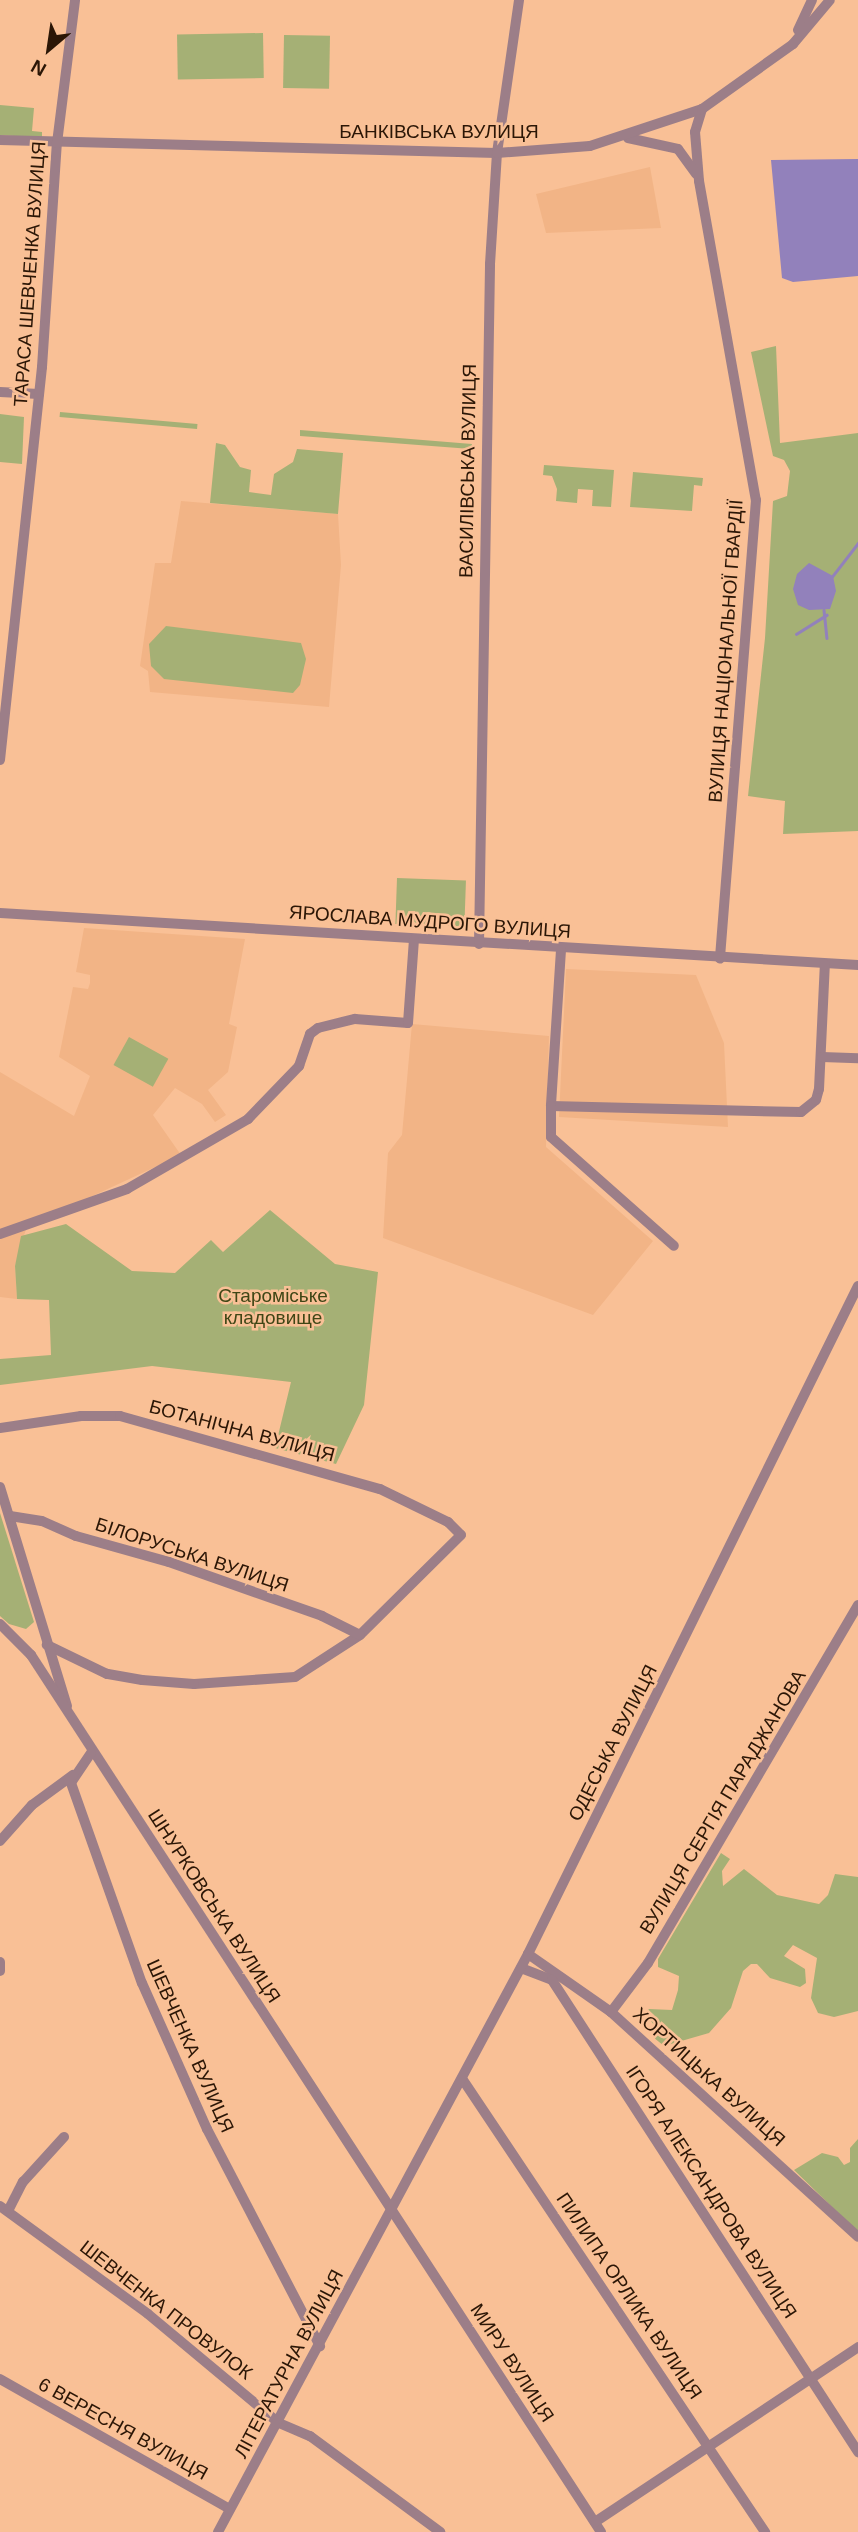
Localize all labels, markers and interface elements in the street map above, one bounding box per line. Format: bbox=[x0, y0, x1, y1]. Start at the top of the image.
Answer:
north arrow bbox=[14, 14, 84, 84]
text: N bbox=[27, 55, 50, 80]
street label: БАНКІВСЬКА ВУЛИЦЯ bbox=[339, 121, 539, 143]
street label: ТАРАСА ШЕВЧЕНКА ВУЛИЦЯ bbox=[9, 141, 51, 407]
street label: ВАСИЛІВСЬКА ВУЛИЦЯ bbox=[455, 364, 481, 578]
street label: ВУЛИЦЯ НАЦІОНАЛЬНОЇ ГВАРДІЇ bbox=[704, 499, 748, 803]
street label: ЯРОСЛАВА МУДРОГО ВУЛИЦЯ bbox=[288, 901, 572, 943]
park label: Староміське кладовище bbox=[218, 1285, 328, 1329]
street label: БОТАНІЧНА ВУЛИЦЯ bbox=[147, 1395, 337, 1467]
street label: БІЛОРУСЬКА ВУЛИЦЯ bbox=[92, 1513, 292, 1597]
street label: ОДЕСЬКА ВУЛИЦЯ bbox=[564, 1661, 662, 1825]
street label: ВУЛИЦЯ СЕРГІЯ ПАРАДЖАНОВА bbox=[635, 1666, 811, 1938]
street label: ШНУРКОВСЬКА ВУЛИЦЯ bbox=[143, 1805, 285, 2007]
street label: ШЕВЧЕНКА ВУЛИЦЯ bbox=[141, 1956, 239, 2136]
street label: ХОРТИЦЬКА ВУЛИЦЯ bbox=[628, 2003, 790, 2151]
street label: ІГОРЯ АЛЕКСАНДРОВА ВУЛИЦЯ bbox=[621, 2061, 801, 2323]
street label: ПИЛИПА ОРЛИКА ВУЛИЦЯ bbox=[551, 2189, 707, 2403]
street label: ШЕВЧЕНКА ПРОВУЛОК bbox=[75, 2236, 257, 2384]
street label: ЛІТЕРАТУРНА ВУЛИЦЯ bbox=[230, 2266, 348, 2462]
street label: МИРУ ВУЛИЦЯ bbox=[465, 2300, 559, 2426]
street label: 6 ВЕРЕСНЯ ВУЛИЦЯ bbox=[34, 2373, 212, 2485]

